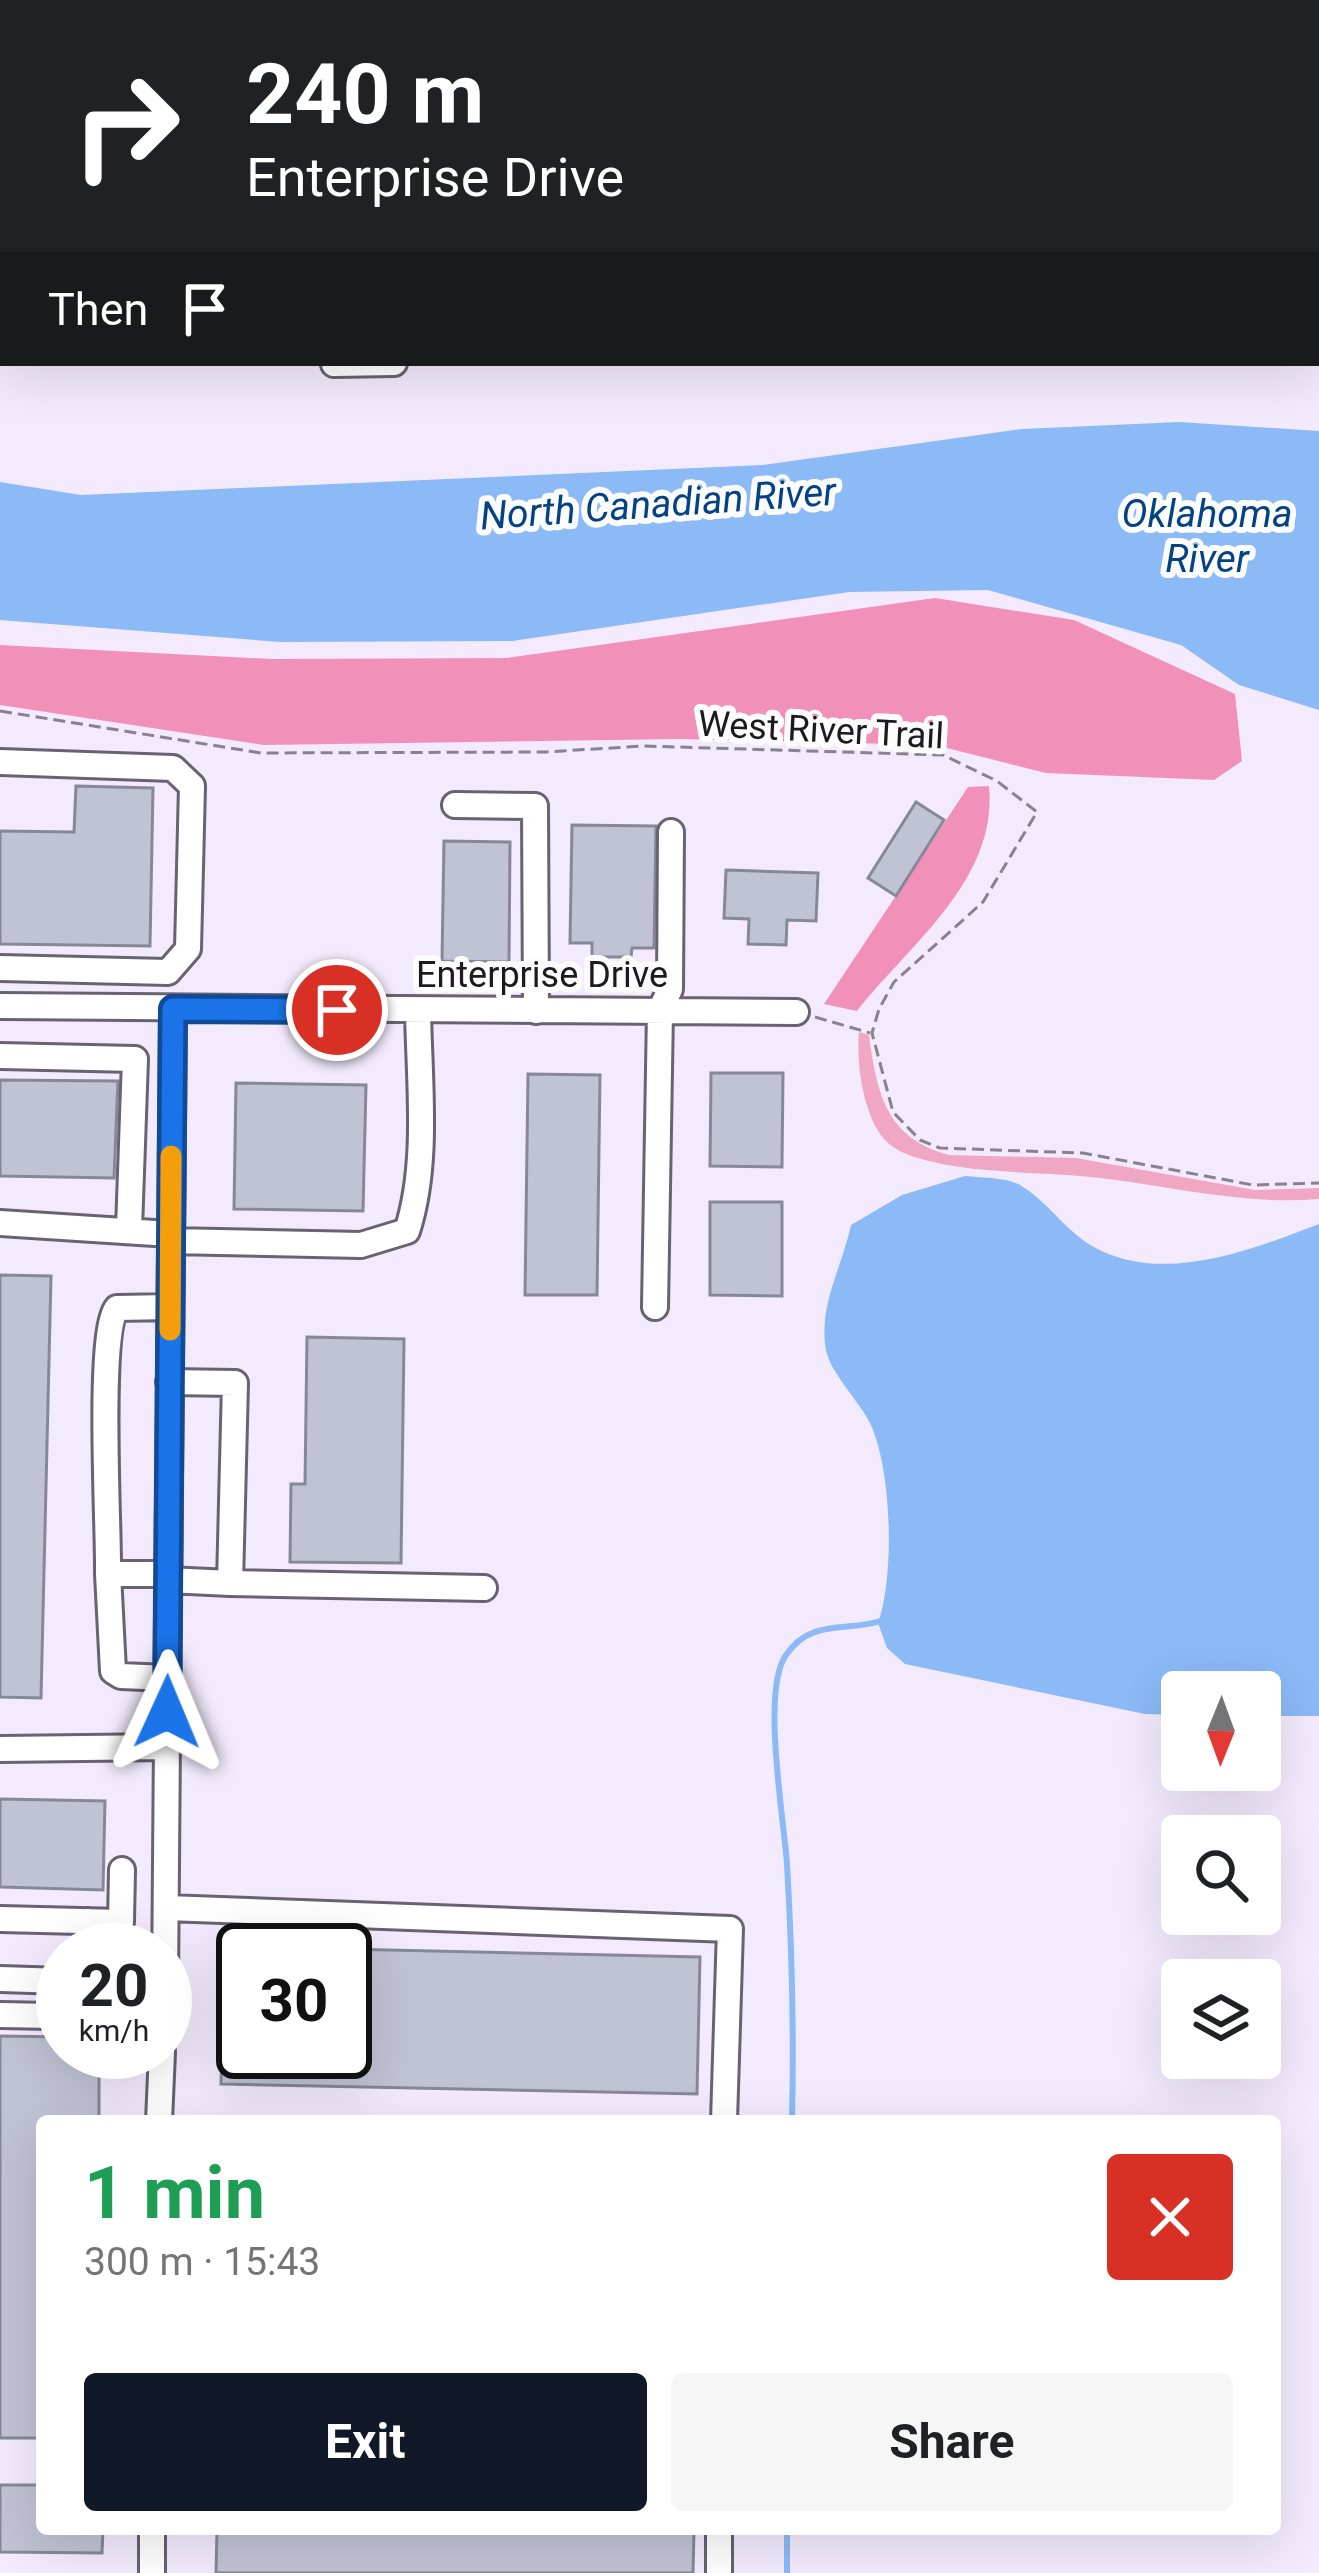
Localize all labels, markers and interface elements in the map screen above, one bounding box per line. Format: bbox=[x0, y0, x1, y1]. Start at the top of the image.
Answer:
text: 240 m bbox=[246, 45, 484, 144]
icon: right bbox=[48, 48, 204, 204]
text: Enterprise Drive bbox=[246, 146, 624, 209]
icon: arrive bbox=[172, 276, 238, 342]
text: Then bbox=[48, 283, 148, 336]
water label: North Canadian River bbox=[478, 469, 839, 539]
water label: Oklahoma River bbox=[1121, 491, 1293, 582]
street label: West River Trail bbox=[697, 703, 945, 757]
street label: Enterprise Drive bbox=[416, 954, 668, 996]
pin bbox=[286, 959, 388, 1061]
icon: arrive bbox=[304, 977, 370, 1043]
position arrow bbox=[104, 1649, 230, 1775]
north arrow bbox=[1161, 1671, 1281, 1791]
map controls bbox=[1161, 1671, 1281, 2079]
button: search bbox=[1161, 1815, 1281, 1935]
speed limit sign: 30 bbox=[216, 1923, 372, 2079]
text: 20 bbox=[80, 1950, 148, 2021]
button: layers bbox=[1161, 1959, 1281, 2079]
text: km/h bbox=[79, 2013, 149, 2048]
text: 1 min bbox=[84, 2151, 265, 2236]
button: close bbox=[1107, 2154, 1233, 2280]
text: 300 m · 15:43 bbox=[84, 2239, 320, 2285]
button: Exit bbox=[84, 2373, 647, 2511]
button: Share bbox=[671, 2373, 1233, 2511]

